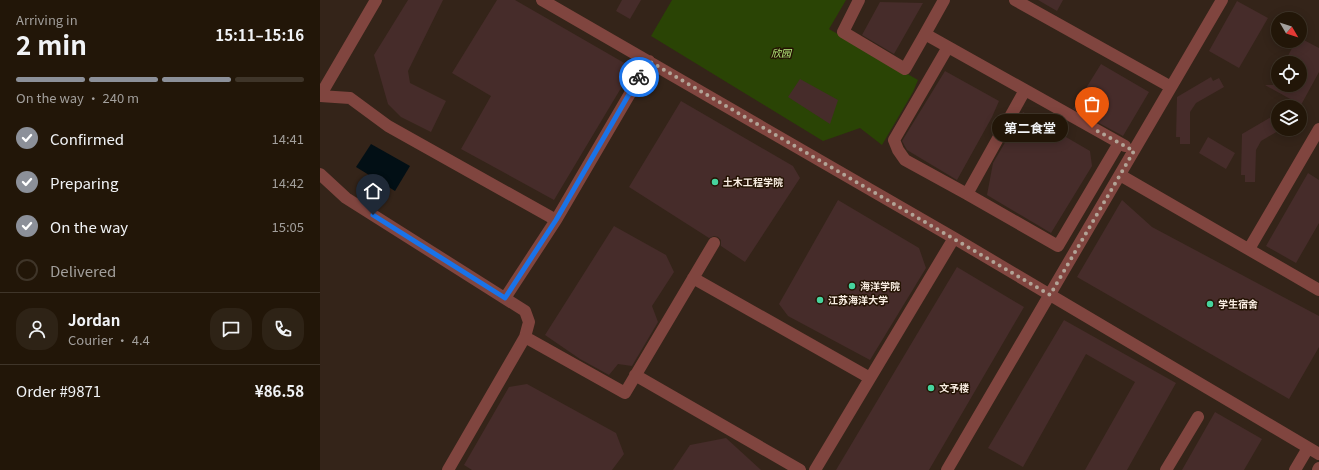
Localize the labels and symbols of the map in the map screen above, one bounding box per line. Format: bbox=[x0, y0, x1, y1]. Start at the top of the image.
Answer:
north arrow bbox=[1271, 12, 1307, 48]
park label: 欣园 bbox=[771, 45, 793, 60]
courier bbox=[619, 57, 659, 97]
pin bbox=[1075, 87, 1109, 128]
callout: 第二食堂 bbox=[992, 114, 1068, 142]
pin bbox=[356, 174, 390, 215]
place label: 土木工程学院 bbox=[723, 174, 783, 189]
marker: 土木工程学院 bbox=[710, 177, 720, 187]
place label: 海洋学院 bbox=[860, 278, 900, 293]
marker: 海洋学院 bbox=[847, 281, 857, 291]
place label: 江苏海洋大学 bbox=[828, 292, 888, 307]
marker: 江苏海洋大学 bbox=[815, 295, 825, 305]
place label: 学生宿舍 bbox=[1218, 296, 1258, 311]
marker: 学生宿舍 bbox=[1205, 299, 1215, 309]
place label: 文予楼 bbox=[939, 380, 969, 395]
marker: 文予楼 bbox=[926, 383, 936, 393]

